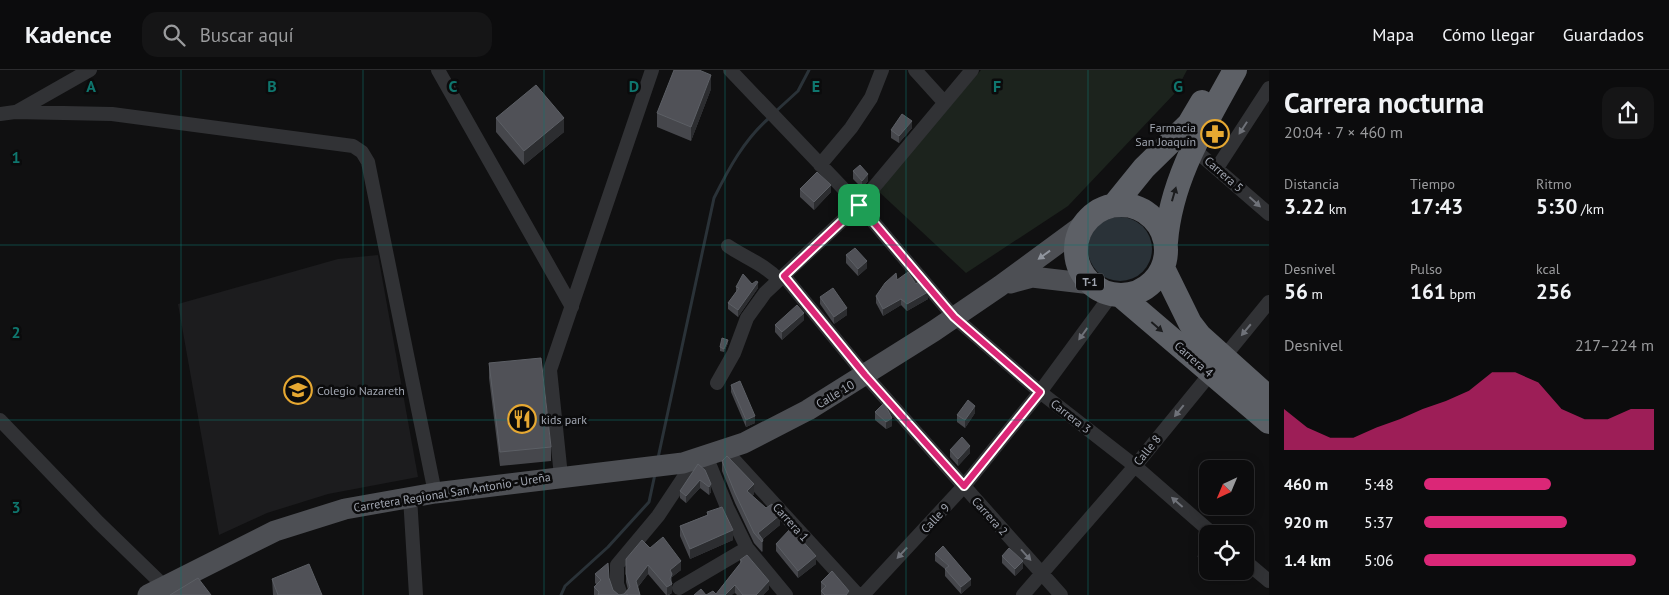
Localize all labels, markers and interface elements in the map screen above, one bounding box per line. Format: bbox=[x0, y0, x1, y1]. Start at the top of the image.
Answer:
search box bbox=[142, 12, 492, 57]
text: Kadence bbox=[25, 19, 112, 50]
icon: search bbox=[160, 21, 188, 49]
text: Buscar aquí bbox=[200, 23, 294, 47]
text: Mapa bbox=[1372, 23, 1414, 46]
text: Cómo llegar bbox=[1442, 23, 1535, 46]
text: Guardados bbox=[1563, 23, 1644, 46]
text: A bbox=[86, 76, 96, 96]
text: B bbox=[267, 76, 277, 96]
text: C bbox=[449, 76, 458, 96]
text: D bbox=[629, 76, 639, 96]
text: E bbox=[812, 76, 820, 96]
text: F bbox=[993, 76, 1001, 96]
text: G bbox=[1173, 76, 1183, 96]
text: Carrera nocturna bbox=[1284, 84, 1484, 121]
button: share bbox=[1602, 87, 1654, 139]
pharmacy icon: Farmacia San Joaquín bbox=[1200, 119, 1230, 149]
place label: Farmacia San Joaquín bbox=[1135, 120, 1196, 149]
one-way arrow bbox=[1238, 121, 1248, 135]
text: 20:04 · 7 × 460 m bbox=[1284, 122, 1403, 142]
text: 1 bbox=[11, 147, 21, 167]
street label: Carrera 5 bbox=[1201, 153, 1247, 195]
text: Distancia bbox=[1284, 175, 1339, 193]
text: Tiempo bbox=[1410, 175, 1455, 193]
text: Ritmo bbox=[1536, 175, 1572, 193]
pin bbox=[838, 184, 880, 226]
one-way arrow bbox=[1170, 187, 1178, 202]
icon: arrive bbox=[845, 191, 873, 219]
text: 3.22 bbox=[1284, 193, 1325, 220]
text: 17:43 bbox=[1410, 193, 1463, 220]
text: 5:30 bbox=[1536, 193, 1577, 220]
one-way arrow bbox=[1248, 196, 1260, 208]
text: km bbox=[1325, 200, 1347, 218]
text: /km bbox=[1577, 200, 1604, 218]
one-way arrow bbox=[1038, 249, 1051, 260]
text: Desnivel bbox=[1284, 260, 1335, 278]
text: Pulso bbox=[1410, 260, 1442, 278]
text: kcal bbox=[1536, 260, 1560, 278]
road number: T-1 bbox=[1076, 273, 1104, 290]
text: 56 bbox=[1284, 278, 1308, 305]
text: 161 bbox=[1410, 278, 1446, 305]
text: 256 bbox=[1536, 278, 1572, 305]
text: m bbox=[1308, 285, 1323, 303]
text: bpm bbox=[1446, 285, 1476, 303]
one-way arrow bbox=[1150, 321, 1162, 333]
text: 2 bbox=[11, 322, 21, 342]
one-way arrow bbox=[1240, 324, 1252, 336]
one-way arrow bbox=[1078, 327, 1088, 341]
text: Desnivel bbox=[1284, 335, 1343, 355]
text: 217–224 m bbox=[1575, 335, 1654, 355]
street label: Carrera 4 bbox=[1171, 338, 1217, 380]
school or university icon: Colegio Nazareth bbox=[283, 375, 313, 405]
street label: Calle 10 bbox=[813, 377, 857, 411]
place label: Colegio Nazareth bbox=[317, 383, 405, 398]
street label: Carrera 3 bbox=[1048, 396, 1094, 436]
restaurant icon: kids park bbox=[507, 404, 537, 434]
one-way arrow bbox=[1174, 404, 1185, 417]
place label: kids park bbox=[541, 412, 587, 427]
street label: Calle 8 bbox=[1130, 432, 1164, 468]
north arrow bbox=[1199, 460, 1254, 515]
map controls bbox=[1199, 460, 1254, 580]
street label: Carretera Regional San Antonio - Ureña bbox=[352, 469, 552, 515]
text: 460 m bbox=[1284, 474, 1328, 494]
text: 5:48 bbox=[1364, 474, 1394, 494]
street label: Carrera 2 bbox=[969, 494, 1011, 538]
one-way arrow bbox=[1171, 496, 1183, 508]
text: 3 bbox=[11, 497, 21, 517]
street label: Carrera 1 bbox=[770, 500, 812, 544]
street label: Calle 9 bbox=[917, 500, 953, 536]
text: 920 m bbox=[1284, 512, 1328, 532]
text: 5:37 bbox=[1364, 512, 1394, 532]
button: locate bbox=[1199, 525, 1254, 580]
one-way arrow bbox=[896, 547, 908, 559]
one-way arrow bbox=[1020, 549, 1031, 562]
text: 1.4 km bbox=[1284, 550, 1331, 570]
text: 5:06 bbox=[1364, 550, 1394, 570]

